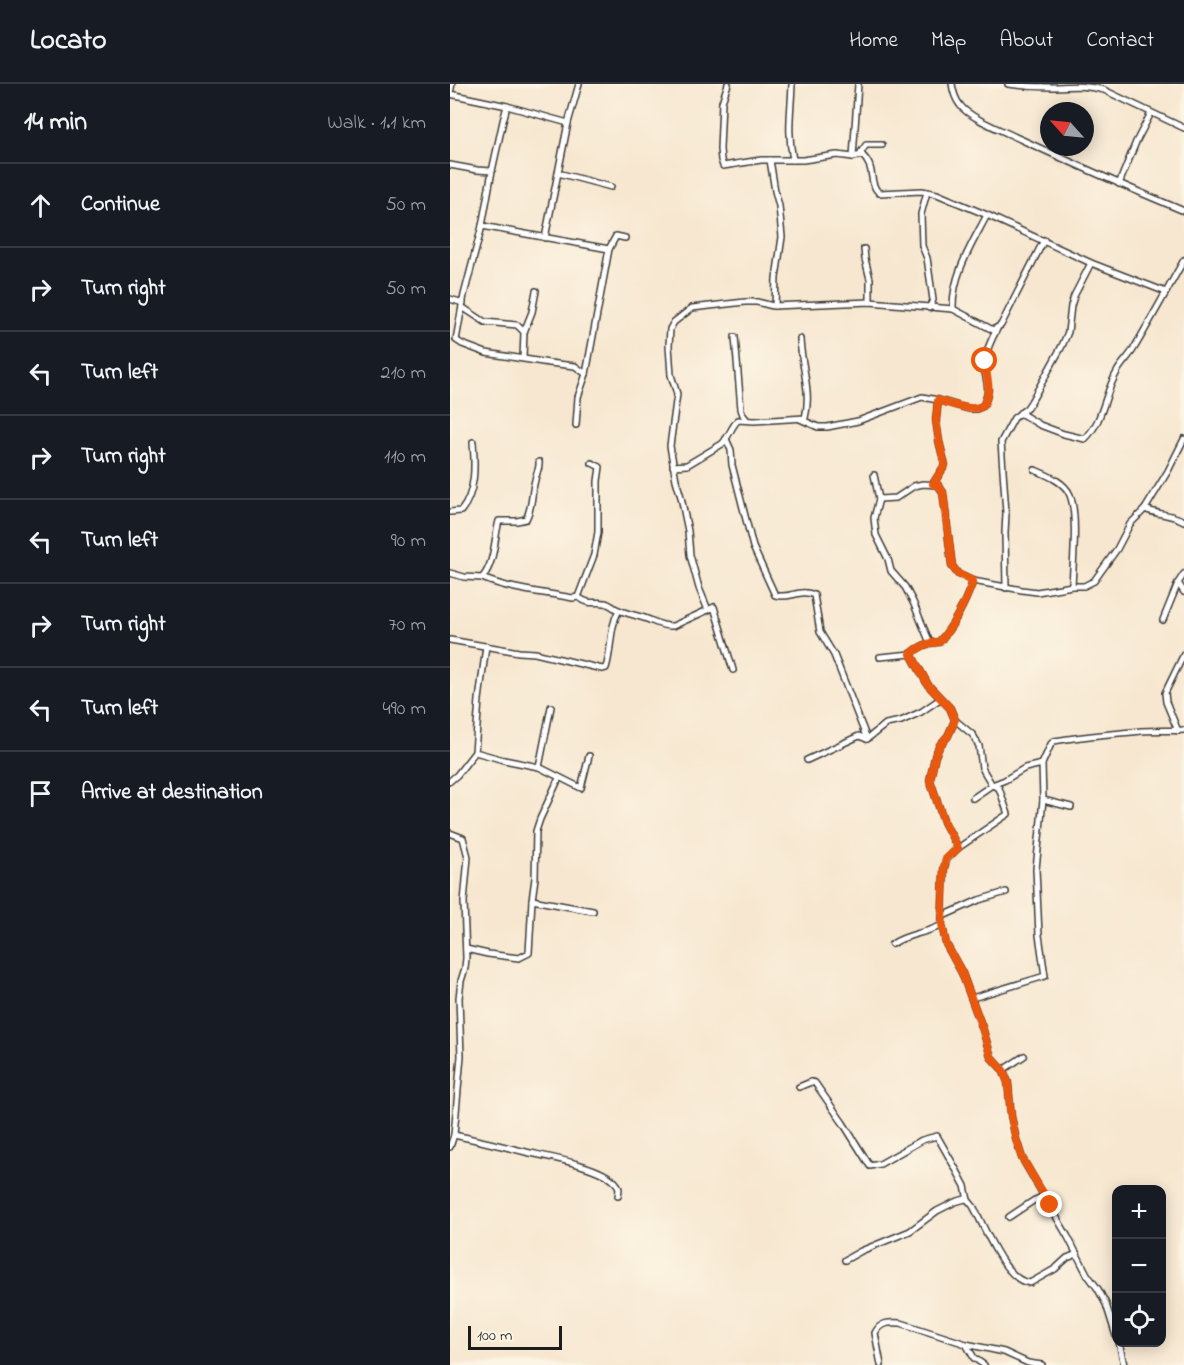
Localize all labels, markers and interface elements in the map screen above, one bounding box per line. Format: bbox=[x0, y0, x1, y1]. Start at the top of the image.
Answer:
text: Locato bbox=[30, 21, 106, 62]
text: Home bbox=[849, 26, 898, 56]
text: Map bbox=[931, 26, 966, 56]
text: About bbox=[999, 26, 1053, 56]
text: Contact bbox=[1086, 26, 1154, 56]
north arrow bbox=[1040, 102, 1094, 156]
text: 14 min bbox=[24, 104, 87, 142]
text: Walk · 1.1 km bbox=[327, 109, 426, 138]
icon: ahead bbox=[24, 189, 57, 222]
text: Continue bbox=[81, 189, 160, 221]
text: 50 m bbox=[385, 191, 426, 220]
icon: right bbox=[24, 273, 57, 306]
text: Turn right bbox=[81, 273, 166, 305]
text: 50 m bbox=[385, 275, 426, 304]
route start bbox=[971, 347, 997, 373]
icon: left bbox=[24, 357, 57, 390]
text: Turn left bbox=[81, 357, 158, 389]
text: 210 m bbox=[381, 359, 426, 388]
icon: right bbox=[24, 441, 57, 474]
text: Turn right bbox=[81, 441, 166, 473]
text: 110 m bbox=[384, 443, 426, 472]
icon: left bbox=[24, 525, 57, 558]
text: Turn left bbox=[81, 525, 158, 557]
text: 90 m bbox=[391, 527, 426, 556]
icon: right bbox=[24, 609, 57, 642]
text: Turn right bbox=[81, 609, 166, 641]
text: 70 m bbox=[389, 611, 426, 640]
icon: left bbox=[24, 693, 57, 726]
text: Turn left bbox=[81, 693, 158, 725]
text: 490 m bbox=[383, 695, 426, 724]
icon: arrive bbox=[24, 777, 57, 810]
text: Arrive at destination bbox=[81, 777, 263, 809]
map controls bbox=[1112, 1185, 1166, 1347]
button: + bbox=[1112, 1185, 1166, 1239]
route end bbox=[1036, 1191, 1062, 1217]
button: − bbox=[1112, 1239, 1166, 1293]
button: locate bbox=[1112, 1293, 1166, 1347]
scale bar bbox=[468, 1323, 562, 1350]
text: 100 m bbox=[477, 1324, 512, 1348]

